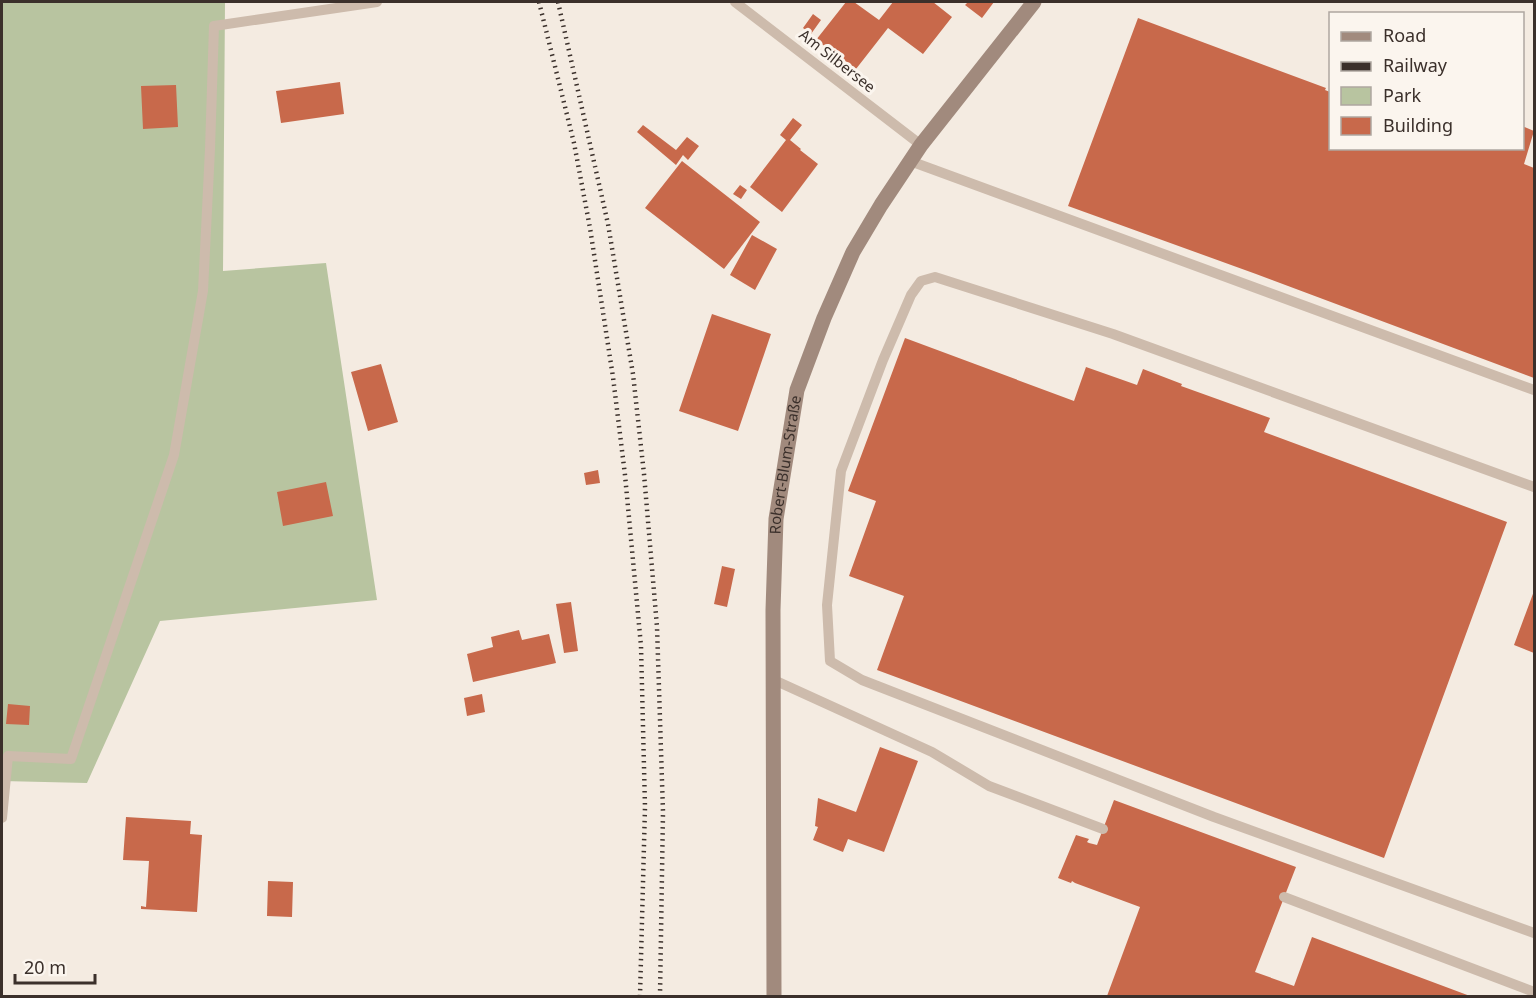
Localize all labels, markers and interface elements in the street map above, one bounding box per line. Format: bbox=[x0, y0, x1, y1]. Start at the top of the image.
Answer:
legend bbox=[1329, 12, 1524, 150]
text: Road bbox=[1383, 23, 1426, 47]
street label: Am Silbersee bbox=[795, 24, 880, 96]
text: Railway bbox=[1383, 53, 1448, 77]
text: Park bbox=[1383, 83, 1421, 107]
text: Building bbox=[1383, 113, 1453, 137]
street label: Robert-Blum-Straße bbox=[765, 394, 805, 535]
scale bar bbox=[15, 947, 94, 985]
text: 20 m bbox=[24, 955, 66, 979]

